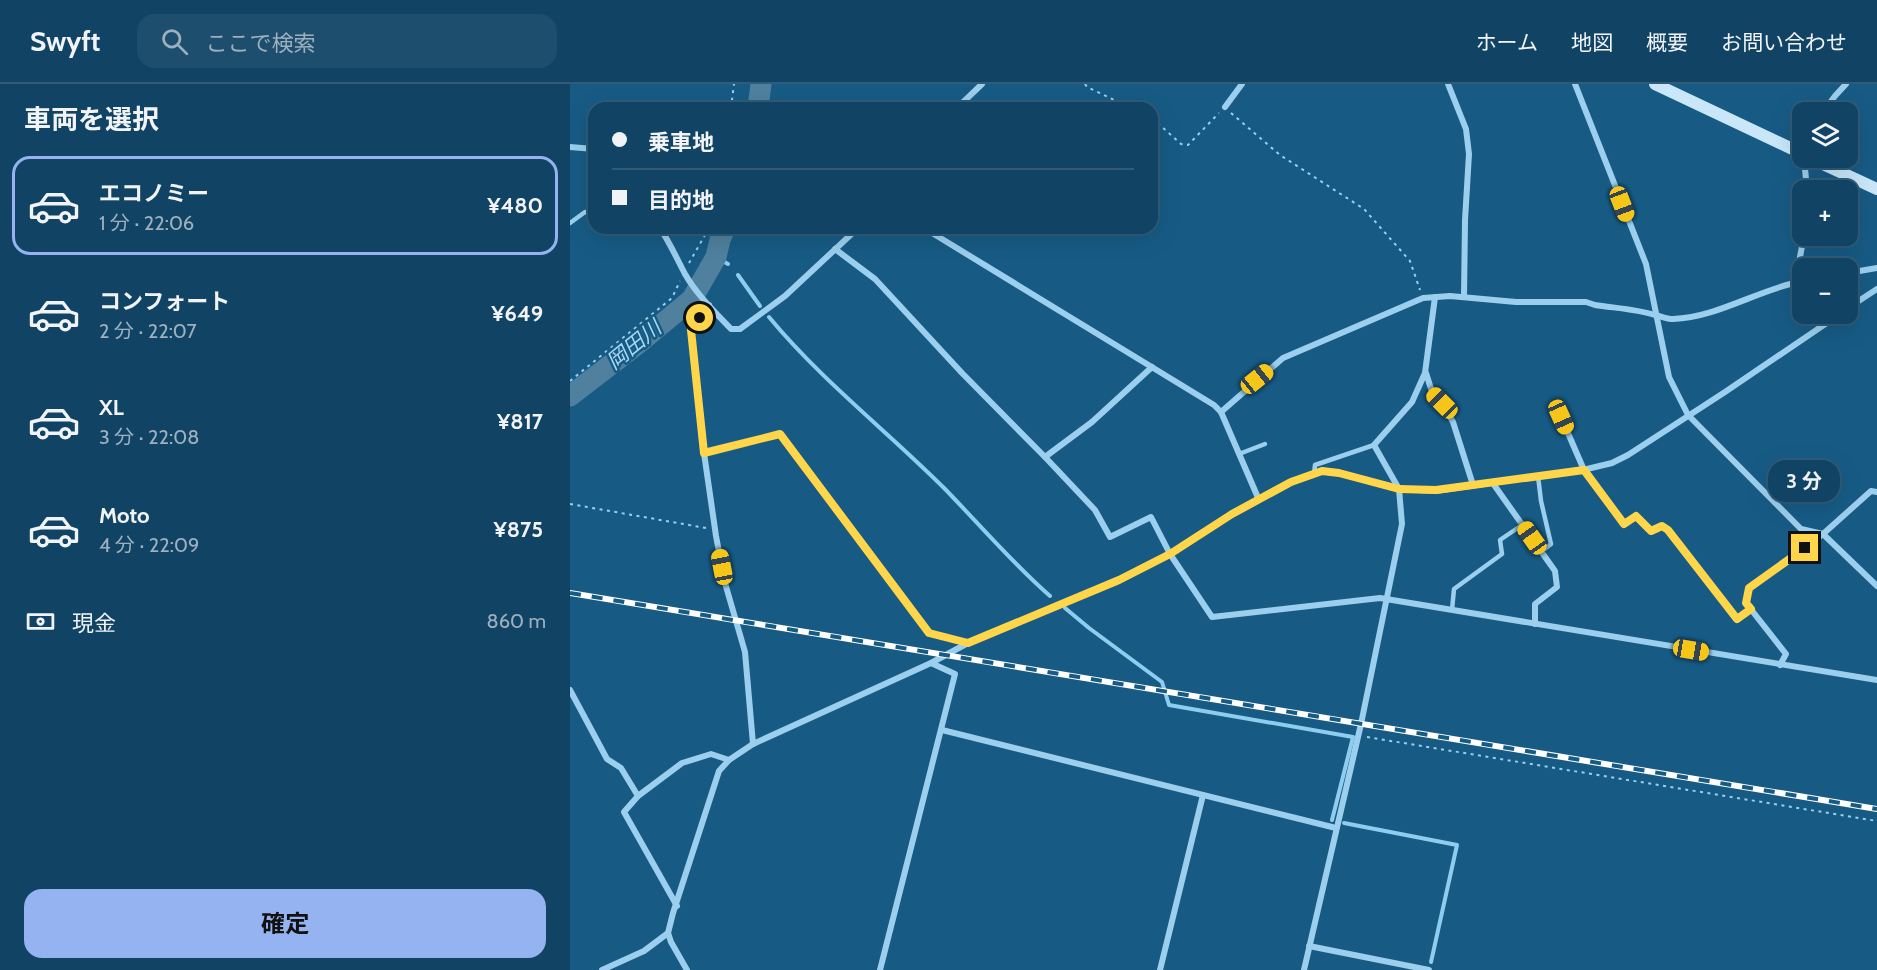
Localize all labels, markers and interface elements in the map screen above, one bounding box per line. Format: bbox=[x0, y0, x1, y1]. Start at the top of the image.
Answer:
search box bbox=[137, 14, 557, 68]
text: Swyft bbox=[30, 24, 101, 58]
icon: search bbox=[158, 25, 191, 58]
text: ここで検索 bbox=[206, 30, 316, 57]
text: ホーム bbox=[1476, 30, 1538, 55]
text: 地図 bbox=[1571, 30, 1613, 55]
text: 概要 bbox=[1646, 30, 1688, 55]
text: お問い合わせ bbox=[1721, 30, 1847, 55]
map controls bbox=[1792, 102, 1858, 324]
button: layers bbox=[1792, 102, 1858, 168]
text: 車両を選択 bbox=[24, 103, 159, 136]
text: 乗車地 bbox=[648, 129, 714, 156]
icon: car bbox=[27, 179, 81, 233]
text: エコノミー bbox=[99, 180, 209, 207]
button: + bbox=[1792, 180, 1858, 246]
car bbox=[1607, 184, 1637, 224]
text: 目的地 bbox=[648, 187, 714, 214]
text: ¥480 bbox=[487, 192, 543, 219]
text: 1 分 · 22:06 bbox=[99, 211, 194, 235]
button: − bbox=[1792, 258, 1858, 324]
icon: car bbox=[27, 287, 81, 341]
text: コンフォート bbox=[99, 288, 230, 315]
text: ¥649 bbox=[491, 300, 543, 327]
route start bbox=[686, 304, 713, 331]
water label: 岡田川 bbox=[601, 314, 668, 374]
text: 2 分 · 22:07 bbox=[99, 319, 197, 343]
car bbox=[1237, 361, 1277, 397]
car bbox=[1423, 384, 1461, 422]
text: XL bbox=[99, 394, 124, 421]
icon: car bbox=[27, 395, 81, 449]
car bbox=[1545, 397, 1577, 437]
text: ¥817 bbox=[497, 408, 543, 435]
text: 3 分 · 22:08 bbox=[99, 425, 199, 449]
callout: 3 分 bbox=[1769, 461, 1841, 503]
text: 3 分 bbox=[1786, 469, 1822, 493]
text: Moto bbox=[99, 502, 150, 529]
icon: car bbox=[27, 503, 81, 557]
text: ¥875 bbox=[493, 516, 543, 543]
car bbox=[1514, 518, 1550, 558]
text: 4 分 · 22:09 bbox=[99, 533, 199, 557]
route end bbox=[1791, 534, 1818, 561]
car bbox=[710, 548, 734, 586]
icon: cash bbox=[24, 605, 57, 638]
text: 860 m bbox=[487, 609, 546, 633]
text: 現金 bbox=[72, 610, 116, 637]
car bbox=[1672, 638, 1710, 662]
button: 確定 bbox=[24, 889, 546, 958]

